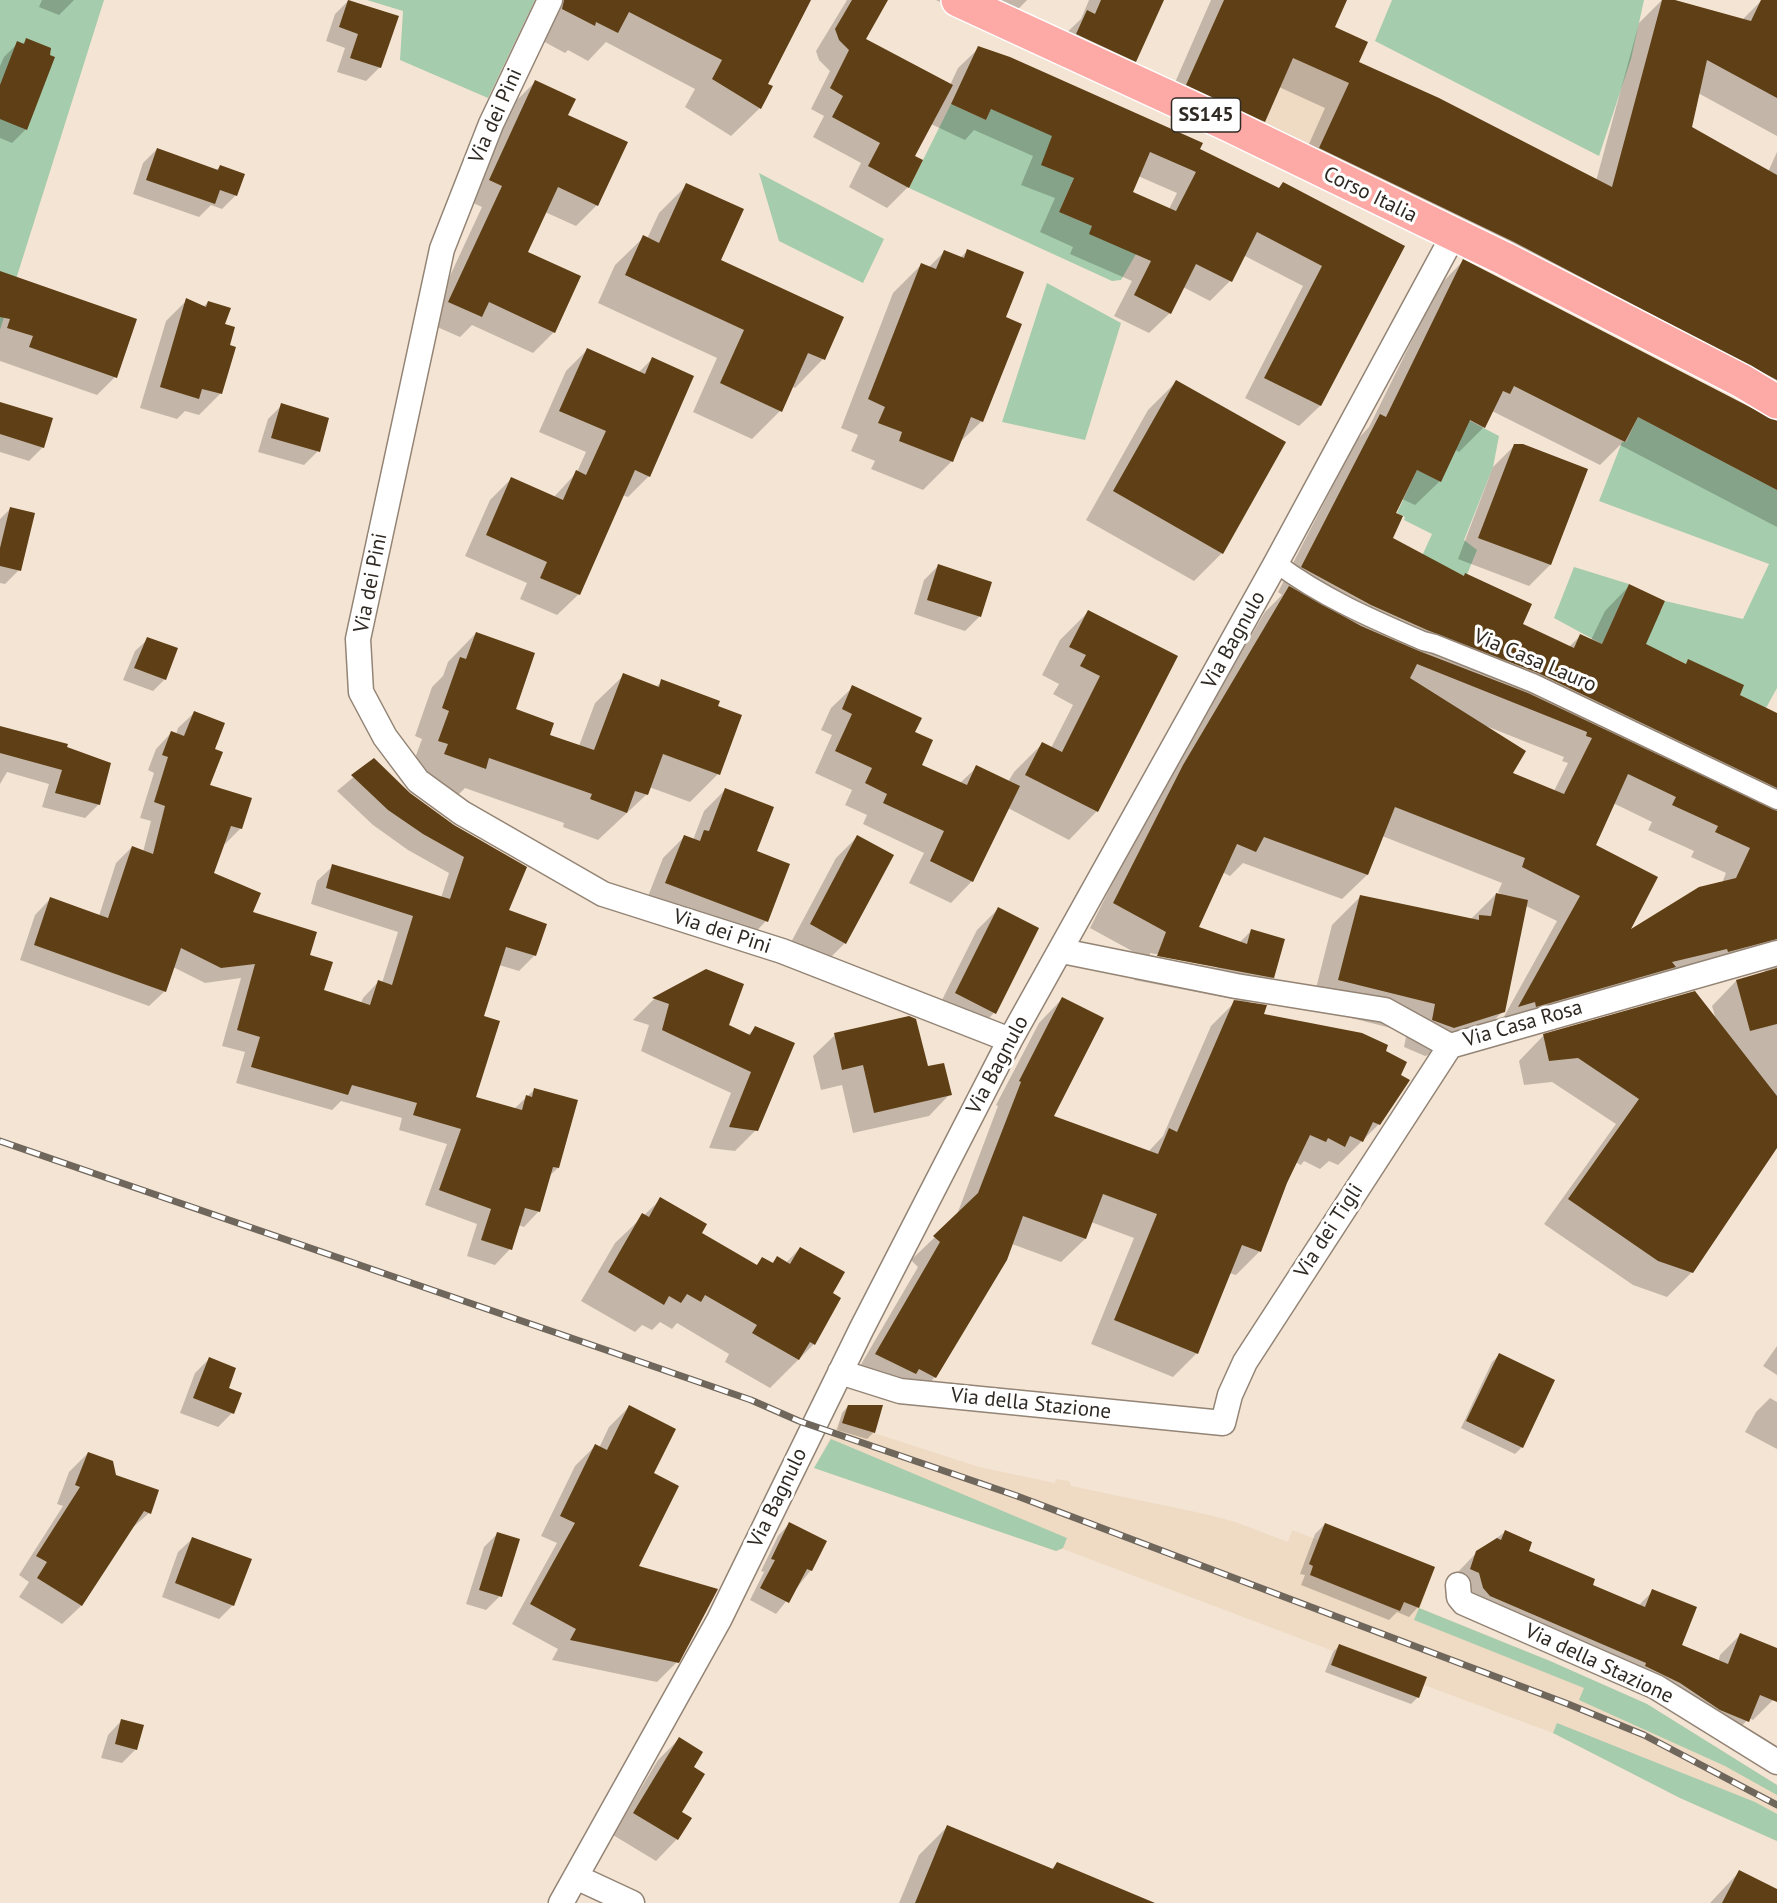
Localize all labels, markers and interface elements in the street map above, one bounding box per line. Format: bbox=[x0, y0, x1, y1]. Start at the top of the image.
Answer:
street label: Via dei Pini bbox=[464, 65, 528, 167]
road number: SS145 bbox=[1172, 98, 1240, 132]
street label: Corso Italia bbox=[1319, 161, 1421, 229]
street label: Via dei Pini bbox=[349, 531, 393, 635]
street label: Via Bagnulo bbox=[1197, 587, 1271, 693]
street label: Via Casa Lauro bbox=[1470, 624, 1600, 698]
street label: Via dei Pini bbox=[670, 904, 774, 960]
street label: Via Casa Rosa bbox=[1461, 995, 1585, 1053]
street label: Via Bagnulo bbox=[962, 1012, 1034, 1118]
street label: Via dei Tigli bbox=[1289, 1179, 1369, 1283]
street label: Via della Stazione bbox=[950, 1383, 1112, 1425]
street label: Via Bagnulo bbox=[743, 1444, 813, 1552]
street label: Via della Stazione bbox=[1521, 1619, 1677, 1709]

